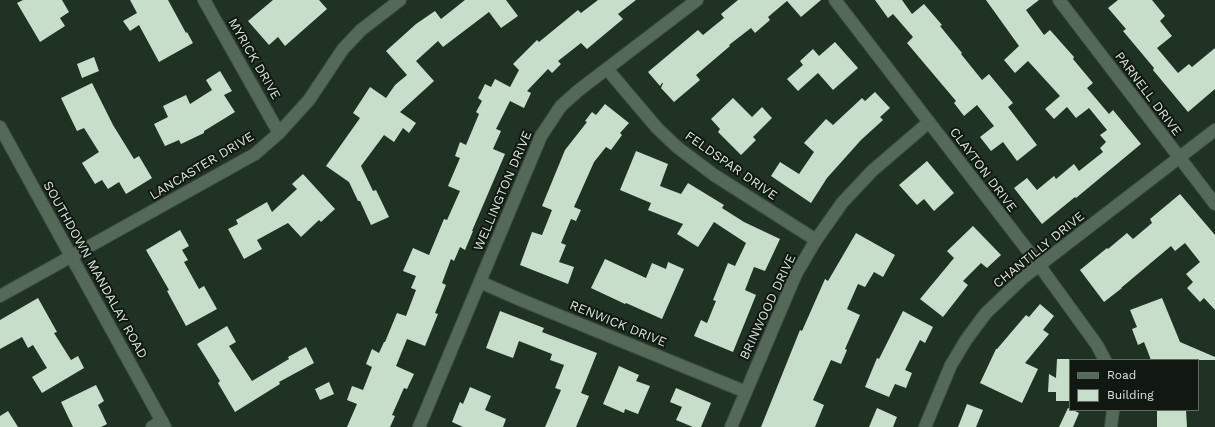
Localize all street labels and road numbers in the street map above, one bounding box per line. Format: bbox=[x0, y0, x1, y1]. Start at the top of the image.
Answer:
street label: MYRICK DRIVE bbox=[224, 16, 284, 102]
street label: PARNELL DRIVE bbox=[1111, 49, 1185, 139]
street label: CLAYTON DRIVE bbox=[946, 125, 1020, 215]
street label: FELDSPAR DRIVE bbox=[682, 128, 780, 204]
street label: LANCASTER DRIVE bbox=[147, 129, 257, 203]
street label: WELLINGTON DRIVE bbox=[471, 129, 535, 253]
street label: SOUTHDOWN MANDALAY ROAD bbox=[40, 179, 150, 361]
street label: CHANTILLY DRIVE bbox=[990, 208, 1088, 292]
street label: BRINWOOD DRIVE bbox=[737, 252, 799, 362]
street label: RENWICK DRIVE bbox=[567, 297, 669, 351]

